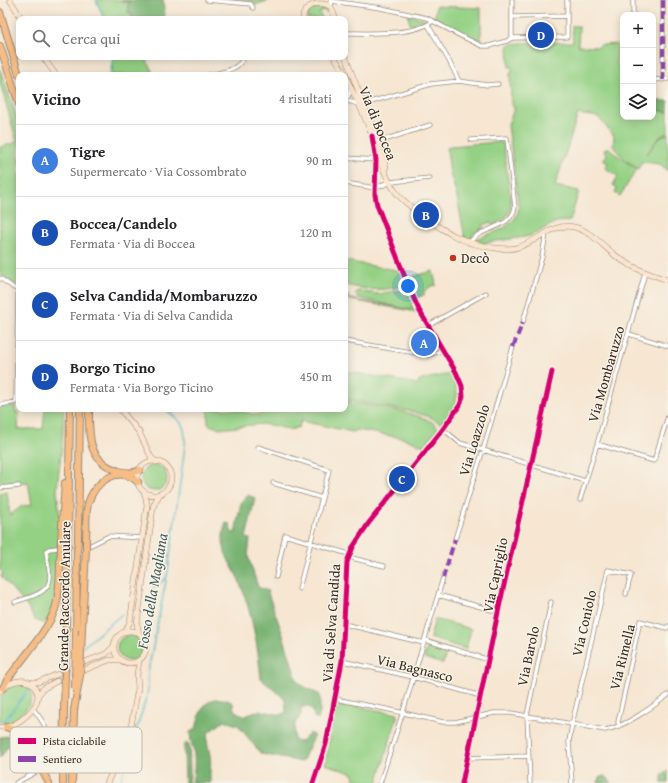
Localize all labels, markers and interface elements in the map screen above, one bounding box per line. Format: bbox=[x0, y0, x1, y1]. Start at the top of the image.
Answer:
map controls bbox=[620, 12, 656, 120]
button: + bbox=[620, 12, 656, 48]
search box bbox=[16, 16, 348, 60]
pin: D bbox=[528, 20, 554, 50]
icon: search bbox=[30, 27, 52, 49]
text: Cerca qui bbox=[62, 28, 120, 49]
button: − bbox=[620, 48, 656, 84]
street label: Via di Boccea bbox=[354, 83, 402, 163]
button: layers bbox=[620, 84, 656, 120]
text: Vicino bbox=[32, 86, 81, 111]
text: 4 risultati bbox=[279, 89, 332, 108]
text: Tigre bbox=[70, 141, 105, 162]
text: A bbox=[41, 151, 49, 170]
text: 90 m bbox=[306, 151, 332, 170]
text: Supermercato · Via Cossombrato bbox=[70, 162, 247, 181]
pin: B bbox=[413, 200, 439, 230]
text: Boccea/Candelo bbox=[70, 213, 177, 234]
text: B bbox=[41, 223, 49, 242]
text: 120 m bbox=[300, 223, 332, 242]
text: Fermata · Via di Boccea bbox=[70, 234, 195, 253]
place label: Decò bbox=[461, 248, 489, 268]
marker: Decò bbox=[448, 253, 458, 263]
your location bbox=[398, 276, 418, 296]
text: Selva Candida/Mombaruzzo bbox=[70, 285, 257, 306]
text: C bbox=[41, 295, 49, 314]
text: 310 m bbox=[300, 295, 332, 314]
text: Fermata · Via di Selva Candida bbox=[70, 306, 233, 325]
street label: Via Mombaruzzo bbox=[583, 323, 629, 425]
pin: A bbox=[411, 328, 437, 358]
text: Borgo Ticino bbox=[70, 357, 155, 378]
text: D bbox=[41, 367, 49, 386]
text: 450 m bbox=[300, 367, 332, 386]
text: Fermata · Via Borgo Ticino bbox=[70, 378, 213, 397]
street label: Via Loazzolo bbox=[454, 402, 494, 478]
pin: C bbox=[389, 464, 415, 494]
street label: Grande Raccordo Anulare bbox=[53, 521, 75, 671]
water label: Fosso della Magliana bbox=[131, 531, 173, 652]
street label: Via Capriglio bbox=[477, 536, 513, 614]
street label: Via di Selva Candida bbox=[317, 563, 345, 683]
street label: Via Coniolo bbox=[567, 588, 601, 658]
street label: Via Rimella bbox=[604, 622, 640, 692]
street label: Via Barolo bbox=[512, 624, 544, 688]
street label: Via Bagnasco bbox=[375, 649, 455, 687]
legend bbox=[10, 727, 142, 773]
text: Pista ciclabile bbox=[43, 733, 106, 749]
text: Sentiero bbox=[43, 751, 82, 767]

